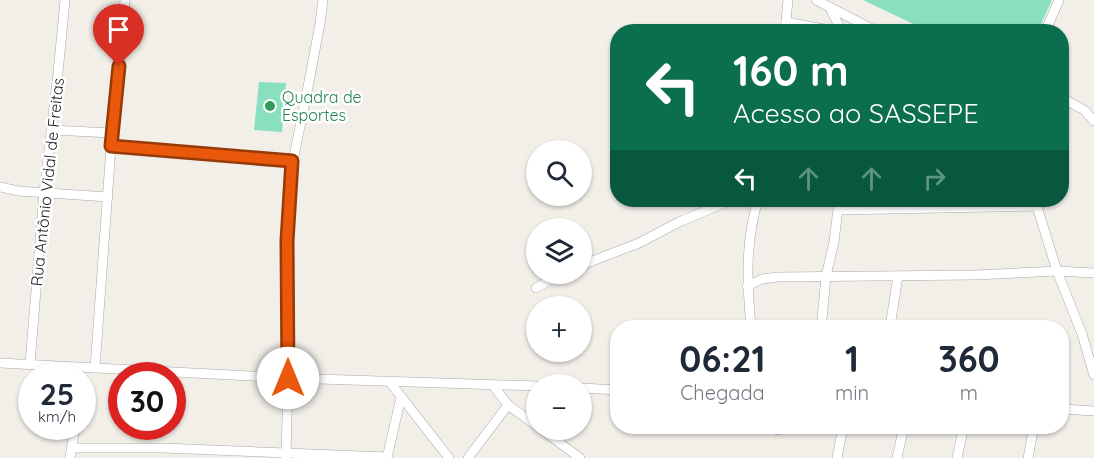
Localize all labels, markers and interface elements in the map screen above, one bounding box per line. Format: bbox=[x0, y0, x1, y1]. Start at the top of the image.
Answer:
pin bbox=[93, 4, 144, 66]
icon: arrive bbox=[102, 13, 135, 46]
text: 160 m bbox=[733, 44, 849, 97]
icon: left bbox=[634, 48, 712, 126]
street label: Rua Antônio Vidal de Freitas bbox=[26, 77, 68, 287]
place label: Quadra de Esportes bbox=[282, 87, 362, 125]
text: Acesso ao SASSEPE bbox=[733, 96, 979, 130]
marker: Quadra de Esportes bbox=[263, 99, 277, 113]
map controls bbox=[526, 140, 592, 440]
button: search bbox=[526, 140, 592, 206]
icon: left bbox=[729, 162, 762, 195]
icon: ahead bbox=[792, 162, 825, 195]
icon: ahead bbox=[855, 162, 888, 195]
icon: right bbox=[918, 162, 951, 195]
button: layers bbox=[526, 218, 592, 284]
button: + bbox=[526, 296, 592, 362]
text: 06:21 bbox=[679, 336, 766, 381]
text: 1 bbox=[845, 336, 859, 381]
text: 360 bbox=[938, 336, 1000, 381]
position arrow bbox=[256, 346, 320, 410]
speed limit sign: 30 bbox=[108, 362, 186, 440]
button: − bbox=[526, 374, 592, 440]
text: 25 bbox=[40, 375, 74, 413]
text: Chegada bbox=[680, 380, 765, 405]
text: min bbox=[835, 380, 869, 405]
text: m bbox=[960, 380, 978, 405]
text: km/h bbox=[38, 407, 76, 426]

